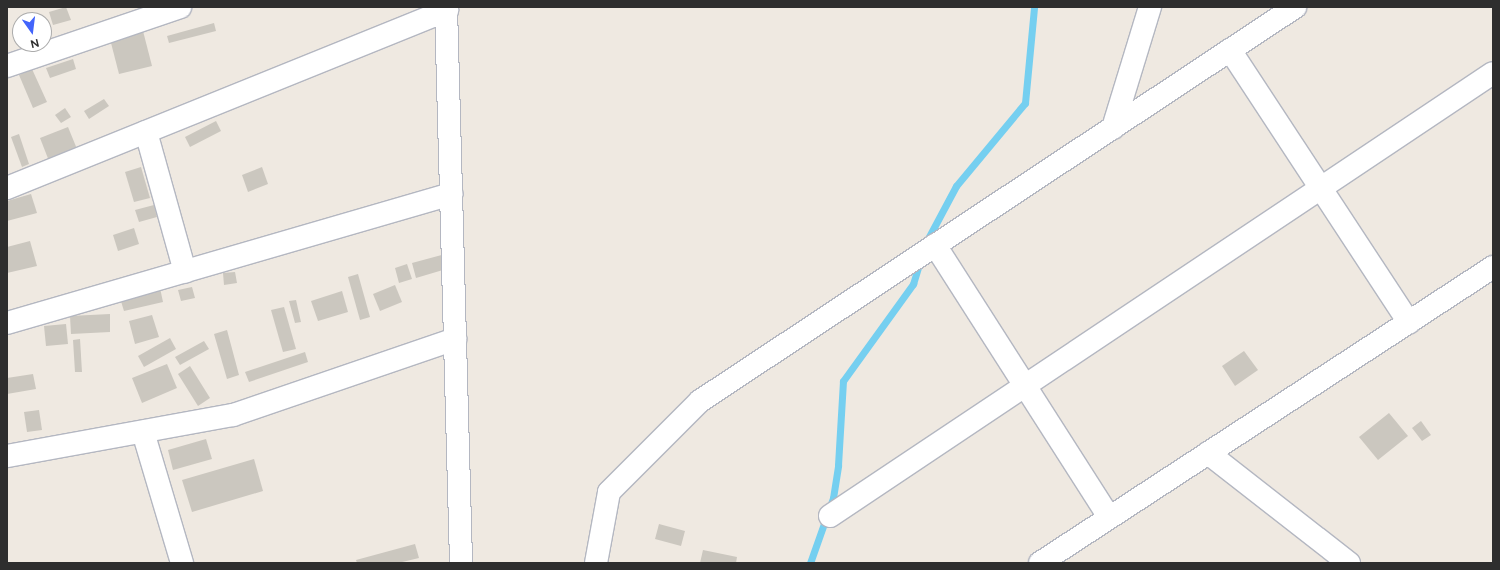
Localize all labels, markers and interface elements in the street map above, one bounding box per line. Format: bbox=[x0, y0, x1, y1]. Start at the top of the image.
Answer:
north arrow bbox=[12, 12, 52, 52]
text: N bbox=[29, 36, 40, 50]

